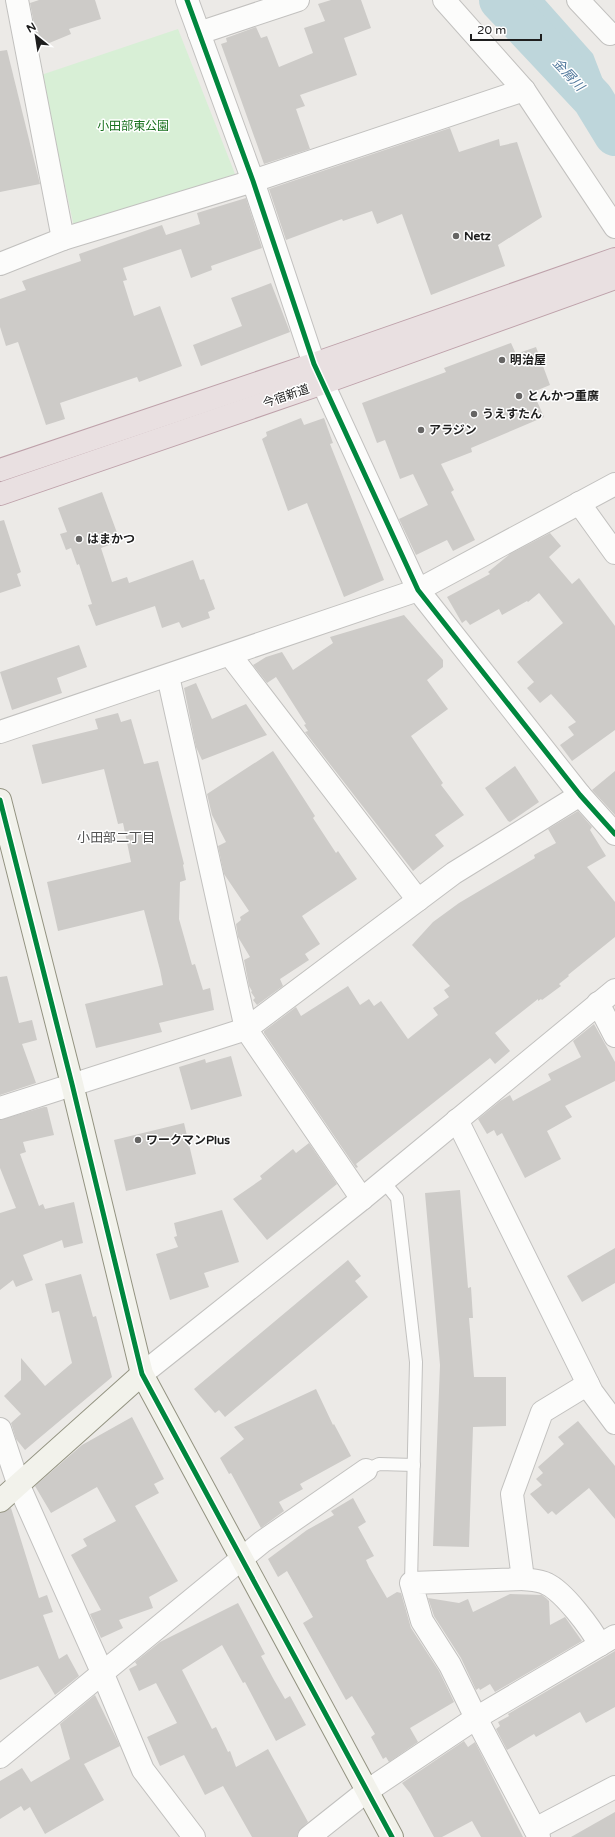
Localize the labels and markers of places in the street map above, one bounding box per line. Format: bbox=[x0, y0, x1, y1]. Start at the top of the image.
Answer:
place label: Netz bbox=[464, 229, 491, 243]
marker: Netz bbox=[451, 231, 461, 241]
place label: 明治屋 bbox=[510, 353, 546, 367]
marker: 明治屋 bbox=[497, 355, 507, 365]
place label: とんかつ重廣 bbox=[527, 389, 599, 403]
marker: とんかつ重廣 bbox=[514, 391, 524, 401]
place label: うえすたん bbox=[482, 407, 542, 421]
marker: うえすたん bbox=[469, 409, 479, 419]
place label: アラジン bbox=[429, 423, 477, 437]
marker: アラジン bbox=[416, 425, 426, 435]
place label: はまかつ bbox=[87, 532, 135, 546]
marker: はまかつ bbox=[74, 534, 84, 544]
place label: ワークマンPlus bbox=[146, 1133, 230, 1147]
marker: ワークマンPlus bbox=[133, 1135, 143, 1145]

